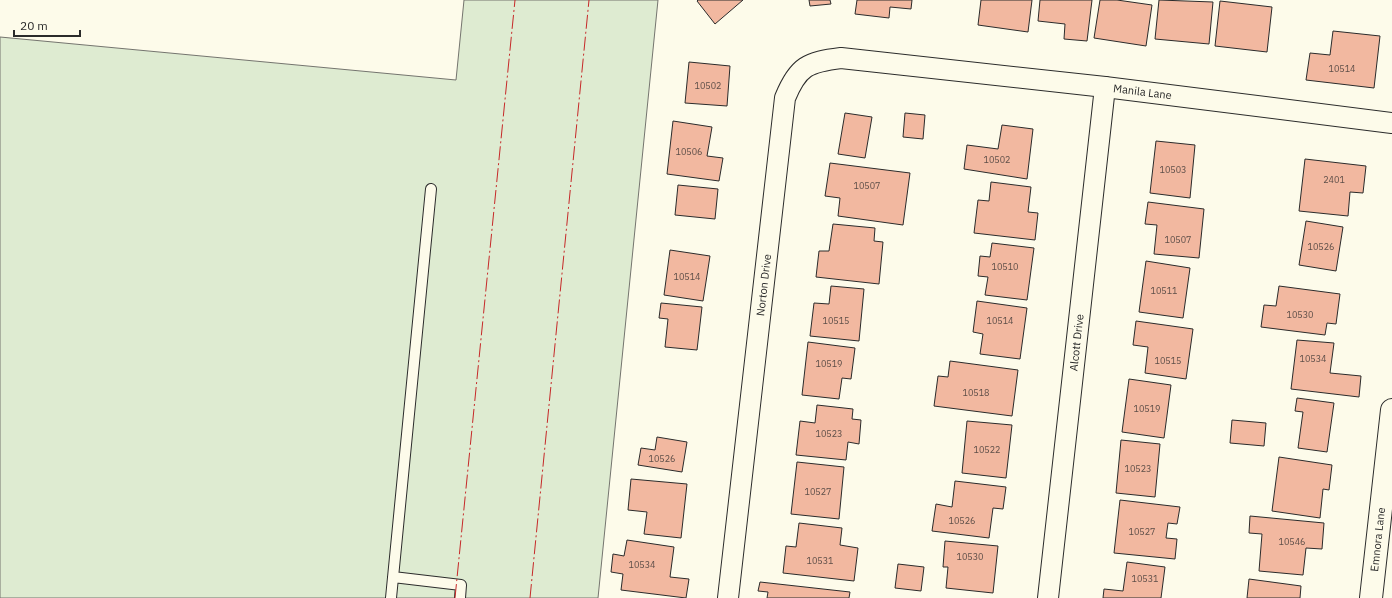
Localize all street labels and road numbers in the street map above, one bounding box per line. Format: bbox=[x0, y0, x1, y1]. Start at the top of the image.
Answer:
street label: Manila Lane bbox=[1112, 81, 1173, 102]
street label: Norton Drive bbox=[753, 253, 774, 317]
street label: Alcott Drive bbox=[1066, 313, 1087, 372]
street label: Emnora Lane bbox=[1367, 506, 1388, 572]

